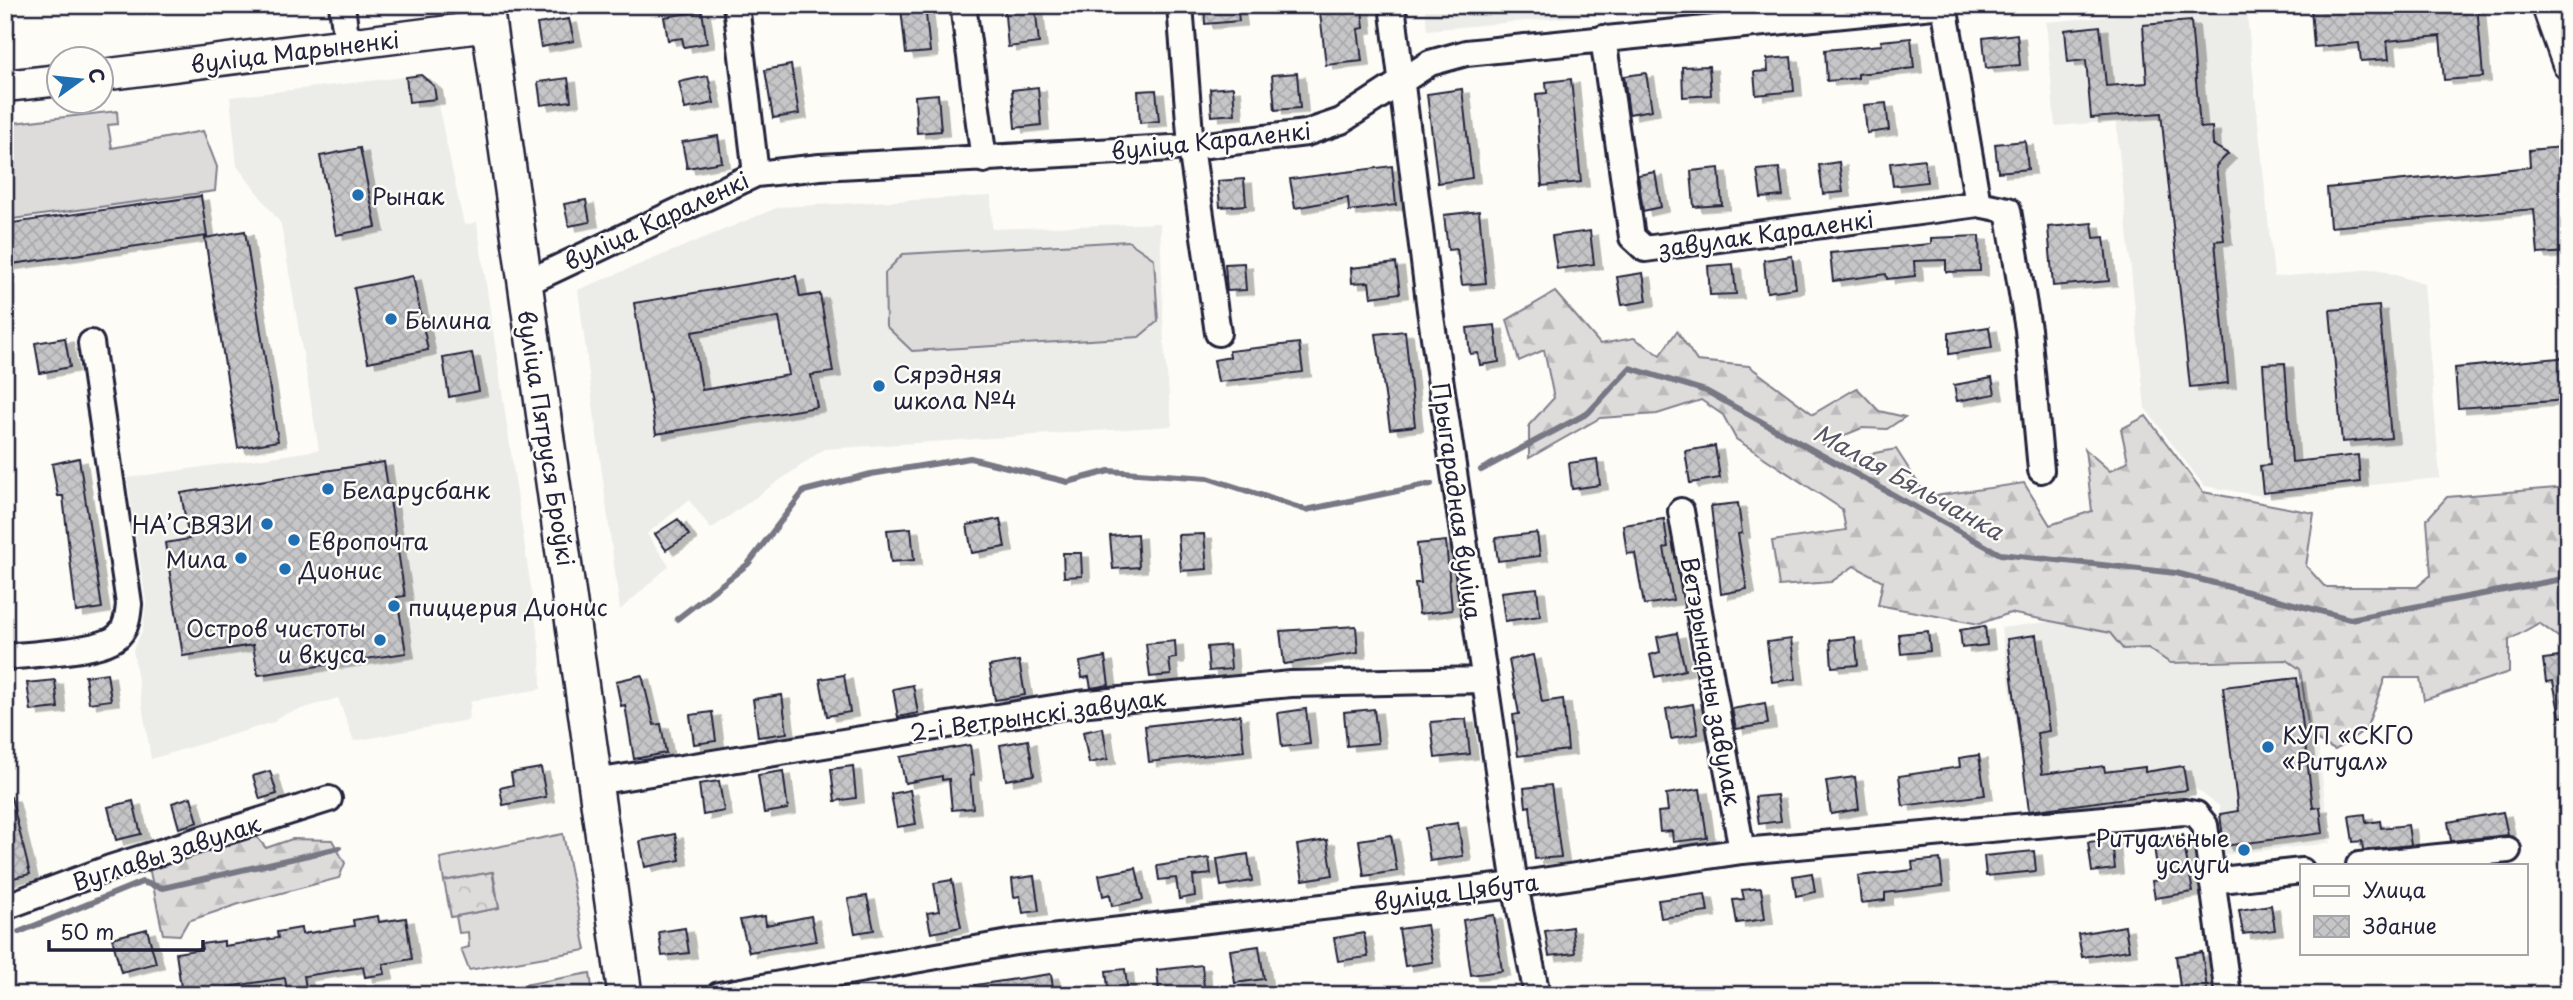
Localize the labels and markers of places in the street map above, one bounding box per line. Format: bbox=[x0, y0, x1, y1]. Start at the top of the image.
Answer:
place label: Рынак bbox=[372, 178, 445, 213]
marker: Рынак bbox=[350, 187, 366, 203]
place label: Былина bbox=[405, 302, 491, 337]
marker: Былина bbox=[383, 311, 399, 327]
place label: Сярэдняя школа №4 bbox=[893, 356, 1017, 417]
marker: Сярэдняя школа №4 bbox=[871, 378, 887, 394]
place label: Беларусбанк bbox=[342, 472, 490, 507]
marker: Беларусбанк bbox=[320, 481, 336, 497]
place label: НАʼСВЯЗИ bbox=[132, 507, 253, 542]
marker: НАʼСВЯЗИ bbox=[259, 516, 275, 532]
place label: Европочта bbox=[308, 523, 429, 558]
marker: Европочта bbox=[286, 532, 302, 548]
place label: Мила bbox=[165, 541, 228, 576]
marker: Мила bbox=[233, 550, 249, 566]
place label: Дионис bbox=[298, 552, 382, 587]
marker: Дионис bbox=[277, 561, 293, 577]
place label: пиццерия Дионис bbox=[408, 589, 608, 624]
marker: пиццерия Дионис bbox=[386, 598, 402, 614]
place label: Остров чистоты и вкуса bbox=[186, 610, 367, 671]
marker: Остров чистоты и вкуса bbox=[372, 632, 388, 648]
place label: КУП «СКГО «Ритуал» bbox=[2282, 717, 2414, 778]
marker: КУП «СКГО «Ритуал» bbox=[2260, 739, 2276, 755]
place label: Ритуальные услуги bbox=[2095, 820, 2230, 881]
marker: Ритуальные услуги bbox=[2236, 842, 2252, 858]

